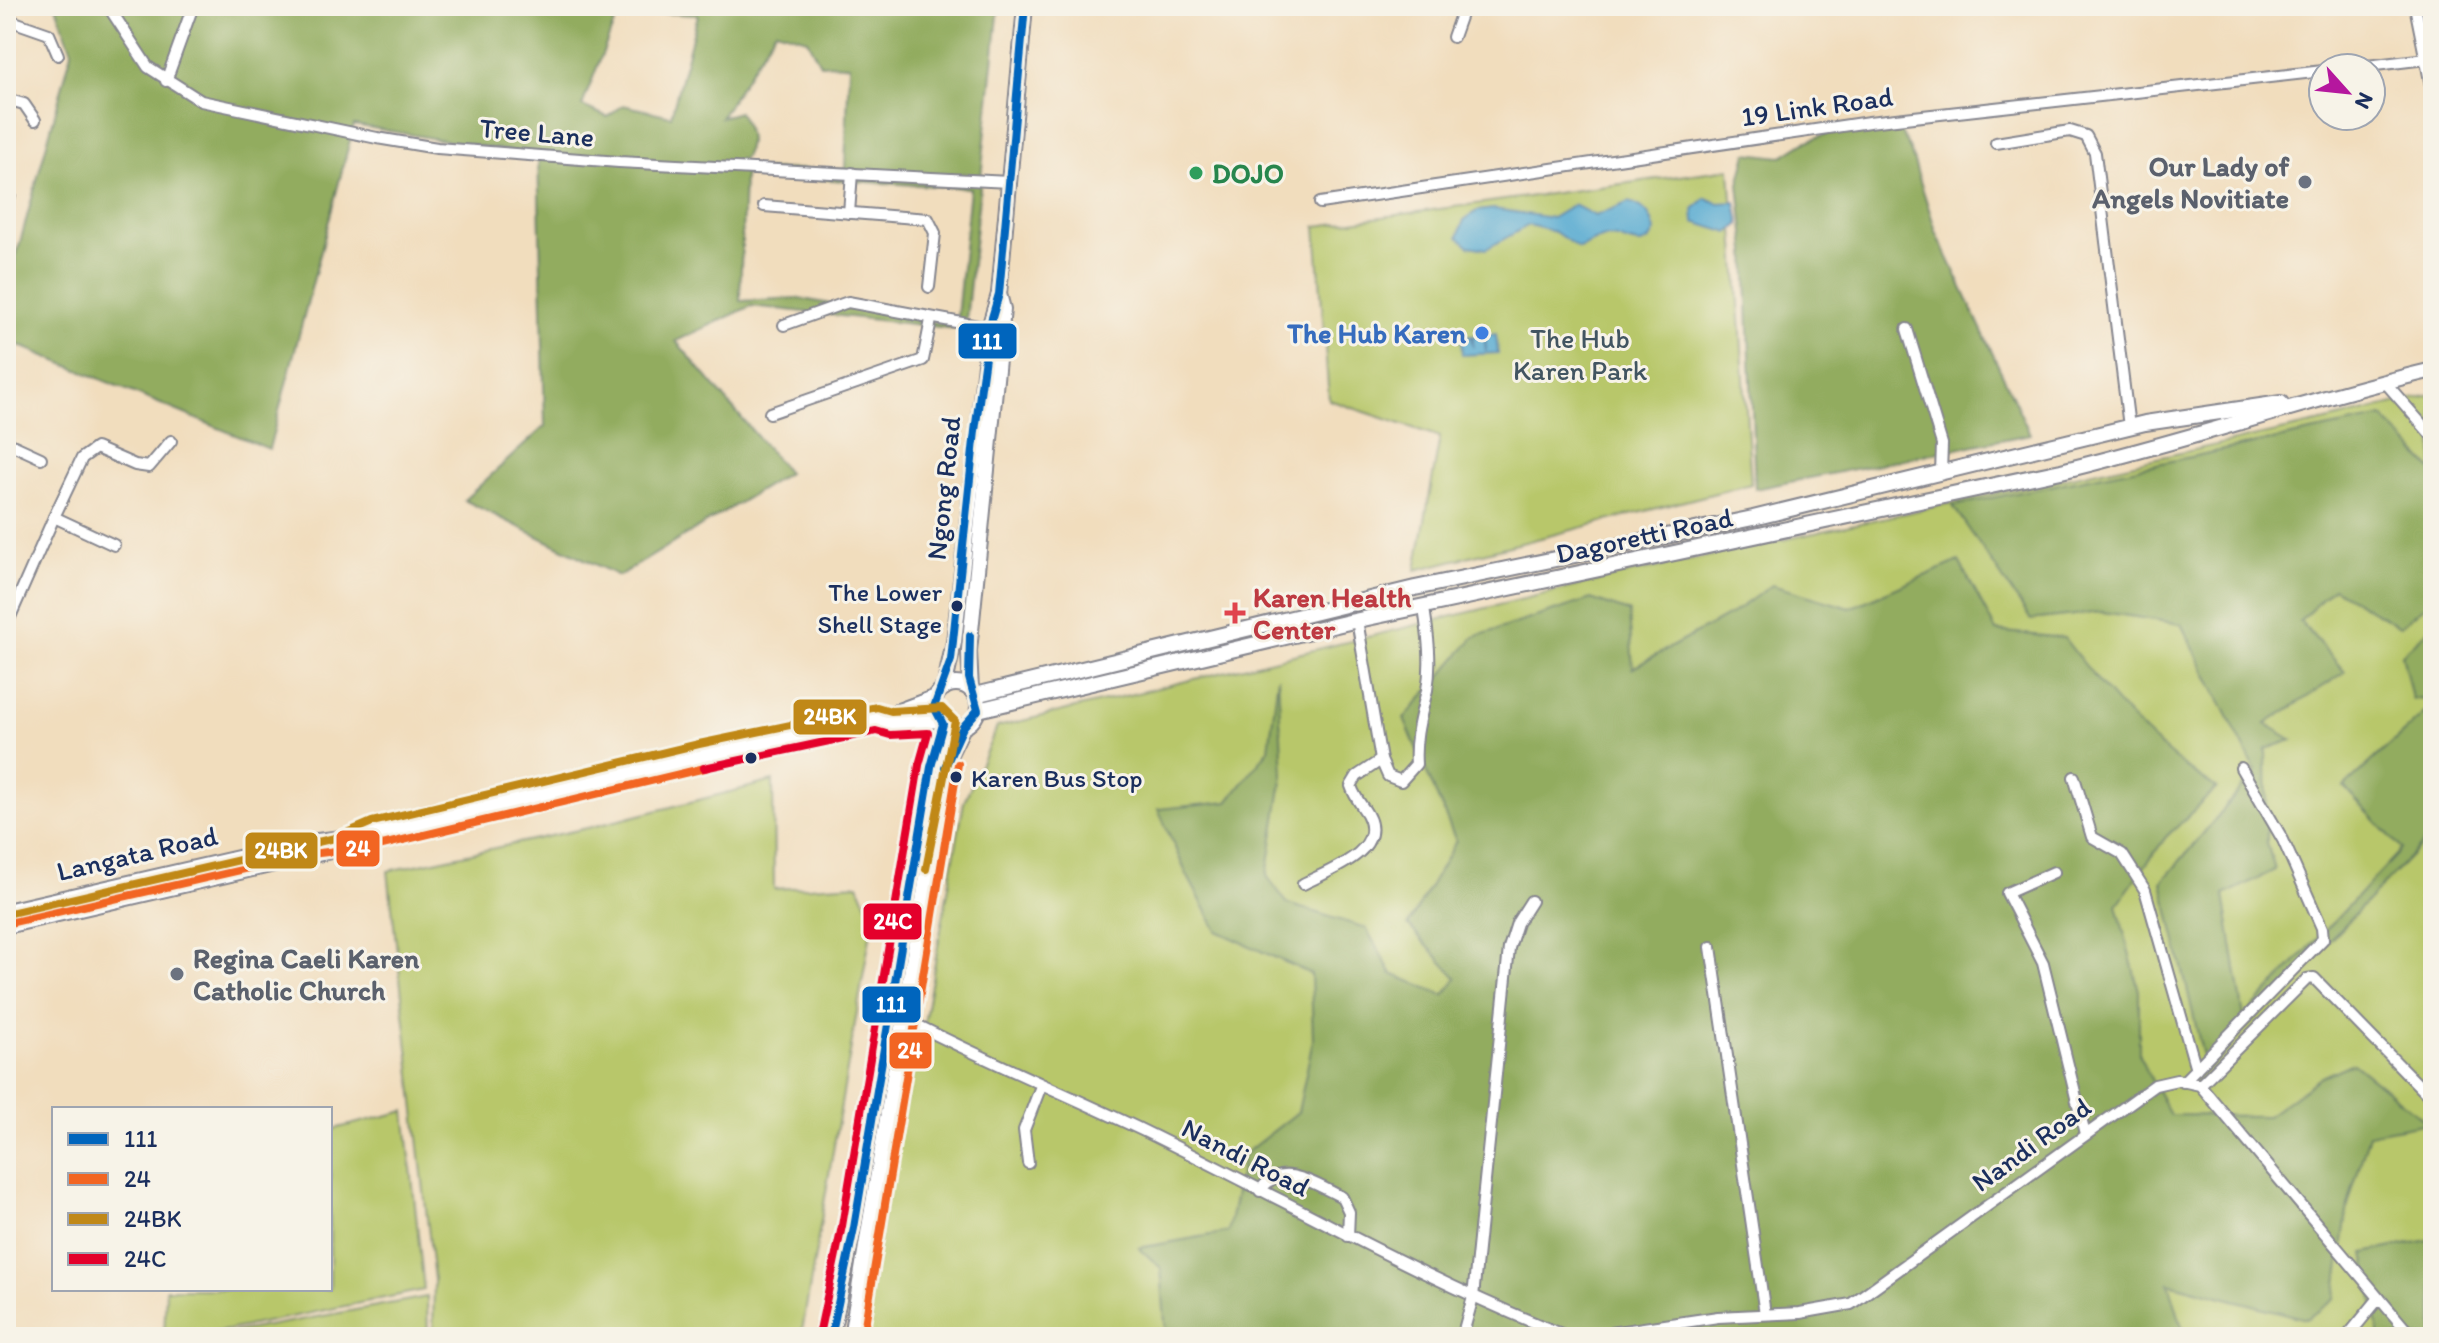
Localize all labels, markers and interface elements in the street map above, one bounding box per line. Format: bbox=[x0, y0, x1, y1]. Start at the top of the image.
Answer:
north arrow bbox=[2307, 52, 2387, 132]
street label: 19 Link Road bbox=[1739, 79, 1895, 133]
text: N bbox=[2349, 88, 2380, 114]
street label: Tree Lane bbox=[478, 110, 596, 154]
place label: Our Lady of Angels Novitiate bbox=[2091, 149, 2290, 215]
place label: DOJO bbox=[1212, 156, 1284, 190]
marker: DOJO bbox=[1187, 164, 1205, 182]
marker: Our Lady of Angels Novitiate bbox=[2296, 173, 2314, 191]
place label: The Hub Karen bbox=[1286, 316, 1466, 350]
park label: The Hub Karen Park bbox=[1513, 321, 1648, 387]
line badge: 111 bbox=[957, 322, 1018, 360]
marker: The Hub Karen bbox=[1473, 324, 1491, 342]
text: 111 bbox=[972, 328, 1003, 355]
street label: Ngong Road bbox=[919, 414, 968, 562]
street label: Dagoretti Road bbox=[1552, 500, 1736, 570]
place label: The Lower Shell Stage bbox=[818, 576, 943, 640]
place label: Karen Health Center bbox=[1253, 580, 1412, 646]
marker: The Lower Shell Stage bbox=[949, 598, 965, 614]
marker: Karen Health Center bbox=[1224, 602, 1246, 624]
line badge: 24BK bbox=[792, 698, 868, 736]
text: 24BK bbox=[804, 703, 857, 730]
unlabelled marker bbox=[743, 750, 759, 766]
place label: Karen Bus Stop bbox=[971, 762, 1143, 794]
marker: Karen Bus Stop bbox=[948, 769, 964, 785]
street label: Langata Road bbox=[53, 818, 221, 888]
line badge: 24 bbox=[335, 829, 381, 868]
line badge: 24BK bbox=[244, 831, 319, 870]
text: 24 bbox=[346, 835, 371, 862]
text: 24BK bbox=[255, 837, 308, 864]
line badge: 24C bbox=[862, 902, 923, 941]
text: 24C bbox=[874, 908, 912, 935]
place label: Regina Caeli Karen Catholic Church bbox=[193, 941, 419, 1007]
marker: Regina Caeli Karen Catholic Church bbox=[168, 965, 186, 983]
line badge: 111 bbox=[861, 985, 922, 1024]
text: 111 bbox=[876, 991, 907, 1018]
line badge: 24 bbox=[888, 1031, 933, 1070]
text: 24 bbox=[898, 1037, 923, 1064]
street label: Nandi Road bbox=[1965, 1089, 2097, 1199]
legend bbox=[52, 1107, 332, 1291]
street label: Nandi Road bbox=[1176, 1110, 1316, 1204]
text: 111 bbox=[124, 1124, 157, 1153]
text: 24 bbox=[124, 1164, 151, 1193]
text: 24BK bbox=[124, 1204, 182, 1233]
text: 24C bbox=[124, 1244, 166, 1273]

